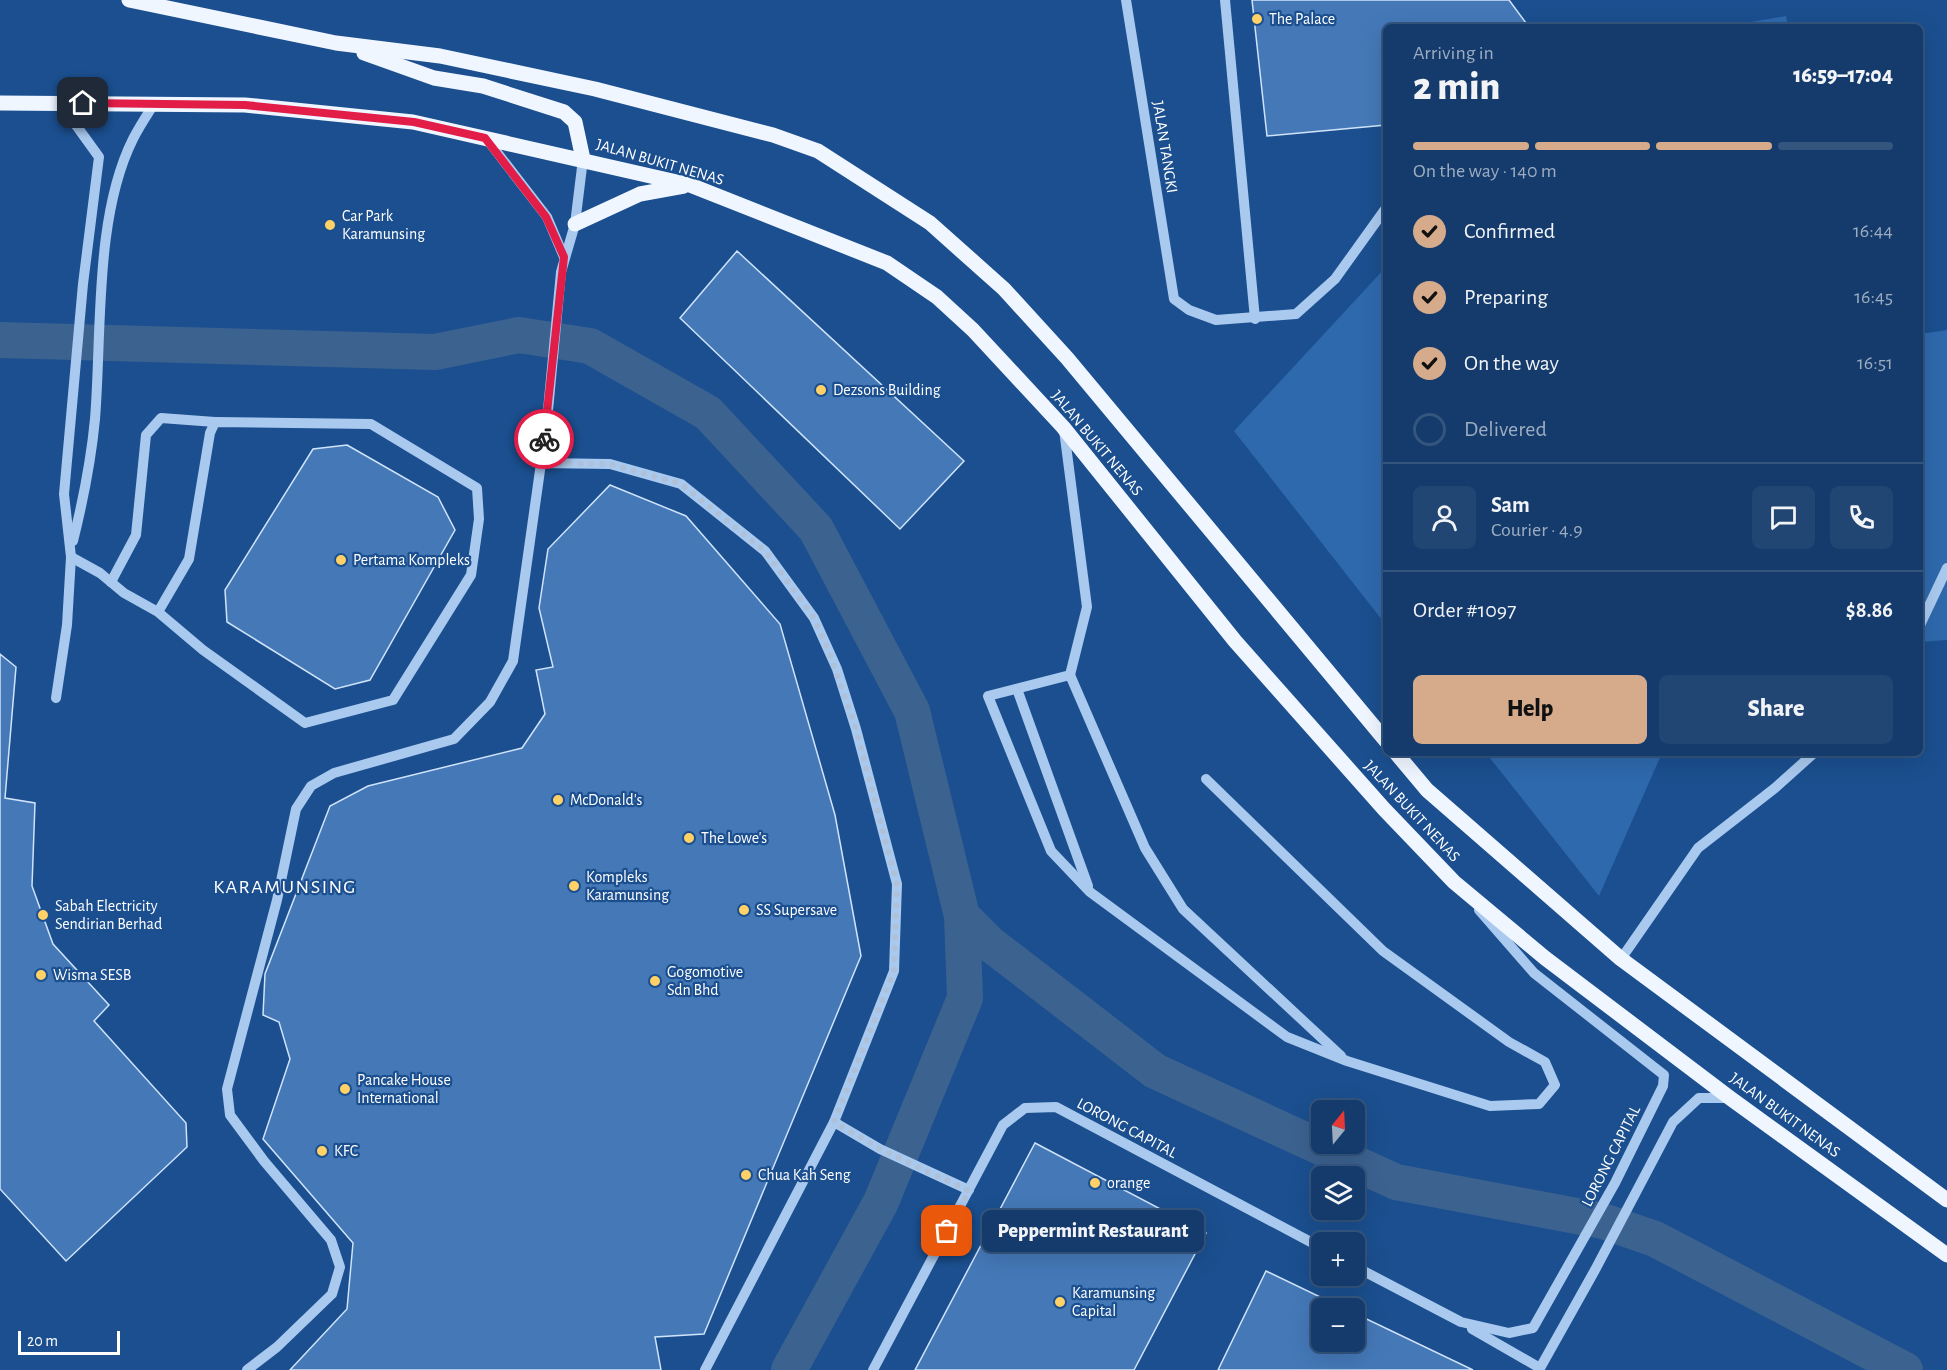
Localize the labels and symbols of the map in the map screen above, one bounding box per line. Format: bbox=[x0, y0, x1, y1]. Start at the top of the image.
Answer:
place label: The Palace bbox=[1269, 11, 1335, 27]
marker: The Palace bbox=[1250, 12, 1264, 26]
pin bbox=[57, 77, 108, 128]
street label: JALAN TANGKI bbox=[1150, 100, 1180, 194]
street label: JALAN BUKIT NENAS bbox=[594, 136, 726, 188]
place label: Car Park Karamunsing bbox=[342, 208, 425, 242]
marker: Car Park Karamunsing bbox=[323, 218, 337, 232]
place label: Dezsons Building bbox=[833, 382, 941, 398]
marker: Dezsons Building bbox=[814, 383, 828, 397]
street label: JALAN BUKIT NENAS bbox=[1048, 387, 1146, 499]
courier bbox=[514, 409, 574, 469]
place label: Pertama Kompleks bbox=[353, 552, 470, 568]
marker: Pertama Kompleks bbox=[334, 553, 348, 567]
street label: JALAN BUKIT NENAS bbox=[1361, 757, 1463, 865]
place label: McDonald's bbox=[570, 792, 643, 808]
marker: McDonald's bbox=[551, 793, 565, 807]
place label: The Lowe's bbox=[701, 830, 767, 846]
marker: The Lowe's bbox=[682, 831, 696, 845]
place label: Kompleks Karamunsing bbox=[586, 869, 669, 903]
district label: KARAMUNSING bbox=[213, 877, 357, 897]
marker: Kompleks Karamunsing bbox=[567, 879, 581, 893]
place label: Sabah Electricity Sendirian Berhad bbox=[55, 898, 162, 932]
place label: SS Supersave bbox=[756, 902, 837, 918]
marker: SS Supersave bbox=[737, 903, 751, 917]
marker: Sabah Electricity Sendirian Berhad bbox=[36, 908, 50, 922]
place label: Gogomotive Sdn Bhd bbox=[667, 964, 743, 998]
place label: Wisma SESB bbox=[53, 967, 131, 983]
marker: Wisma SESB bbox=[34, 968, 48, 982]
marker: Gogomotive Sdn Bhd bbox=[648, 974, 662, 988]
street label: JALAN BUKIT NENAS bbox=[1727, 1070, 1843, 1160]
place label: Pancake House International bbox=[357, 1072, 451, 1106]
marker: Pancake House International bbox=[338, 1082, 352, 1096]
street label: LORONG CAPITAL bbox=[1074, 1095, 1180, 1161]
north arrow bbox=[1311, 1100, 1365, 1154]
street label: LORONG CAPITAL bbox=[1579, 1103, 1643, 1209]
place label: KFC bbox=[334, 1143, 358, 1159]
marker: KFC bbox=[315, 1144, 329, 1158]
place label: Chua Kah Seng bbox=[758, 1167, 851, 1183]
marker: Chua Kah Seng bbox=[739, 1168, 753, 1182]
place label: orange bbox=[1107, 1175, 1150, 1191]
marker: orange bbox=[1088, 1176, 1102, 1190]
pin bbox=[921, 1205, 972, 1256]
callout: Peppermint Restaurant bbox=[983, 1210, 1205, 1252]
place label: Karamunsing Capital bbox=[1072, 1285, 1155, 1319]
marker: Karamunsing Capital bbox=[1053, 1295, 1067, 1309]
scale bar bbox=[18, 1328, 120, 1356]

